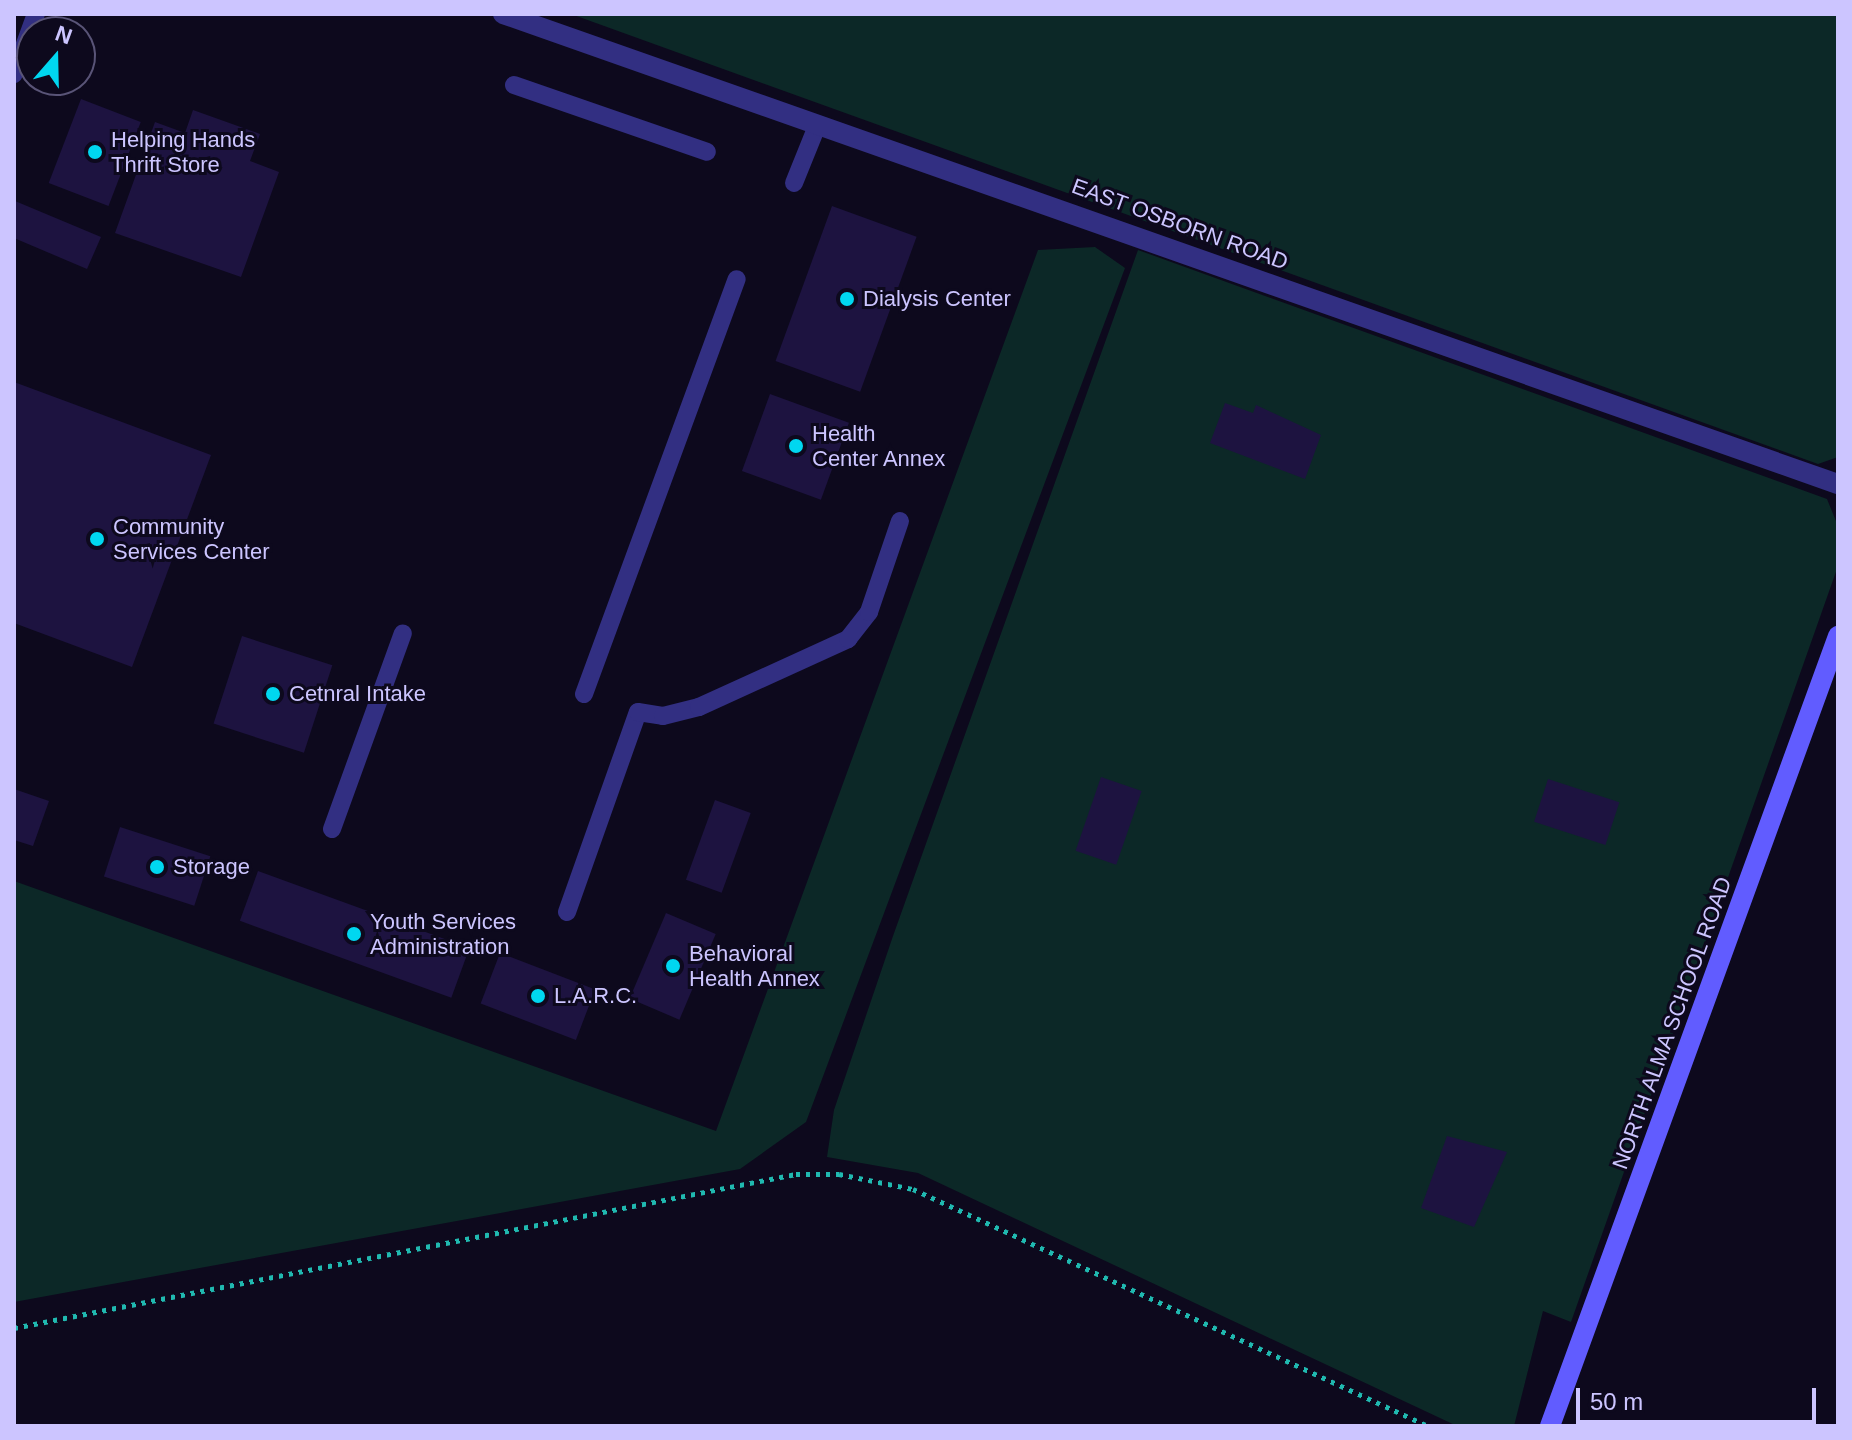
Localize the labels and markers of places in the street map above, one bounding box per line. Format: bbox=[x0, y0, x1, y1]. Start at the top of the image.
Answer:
place label: Helping Hands Thrift Store bbox=[111, 126, 255, 178]
marker: Helping Hands Thrift Store bbox=[86, 143, 104, 161]
place label: Dialysis Center bbox=[863, 286, 1011, 312]
marker: Dialysis Center bbox=[838, 290, 856, 308]
place label: Health Center Annex bbox=[812, 420, 947, 472]
marker: Health Center Annex bbox=[787, 437, 805, 455]
place label: Community Services Center bbox=[113, 513, 270, 564]
marker: Community Services Center bbox=[88, 530, 106, 548]
place label: Cetnral Intake bbox=[289, 681, 426, 707]
marker: Cetnral Intake bbox=[264, 685, 282, 703]
place label: Storage bbox=[173, 854, 250, 880]
marker: Storage bbox=[148, 858, 166, 876]
place label: Youth Services Administration bbox=[370, 908, 516, 960]
marker: Youth Services Administration bbox=[345, 925, 363, 943]
place label: Behavioral Health Annex bbox=[689, 940, 821, 992]
marker: Behavioral Health Annex bbox=[664, 957, 682, 975]
place label: L.A.R.C. bbox=[554, 983, 637, 1009]
marker: L.A.R.C. bbox=[529, 987, 547, 1005]

